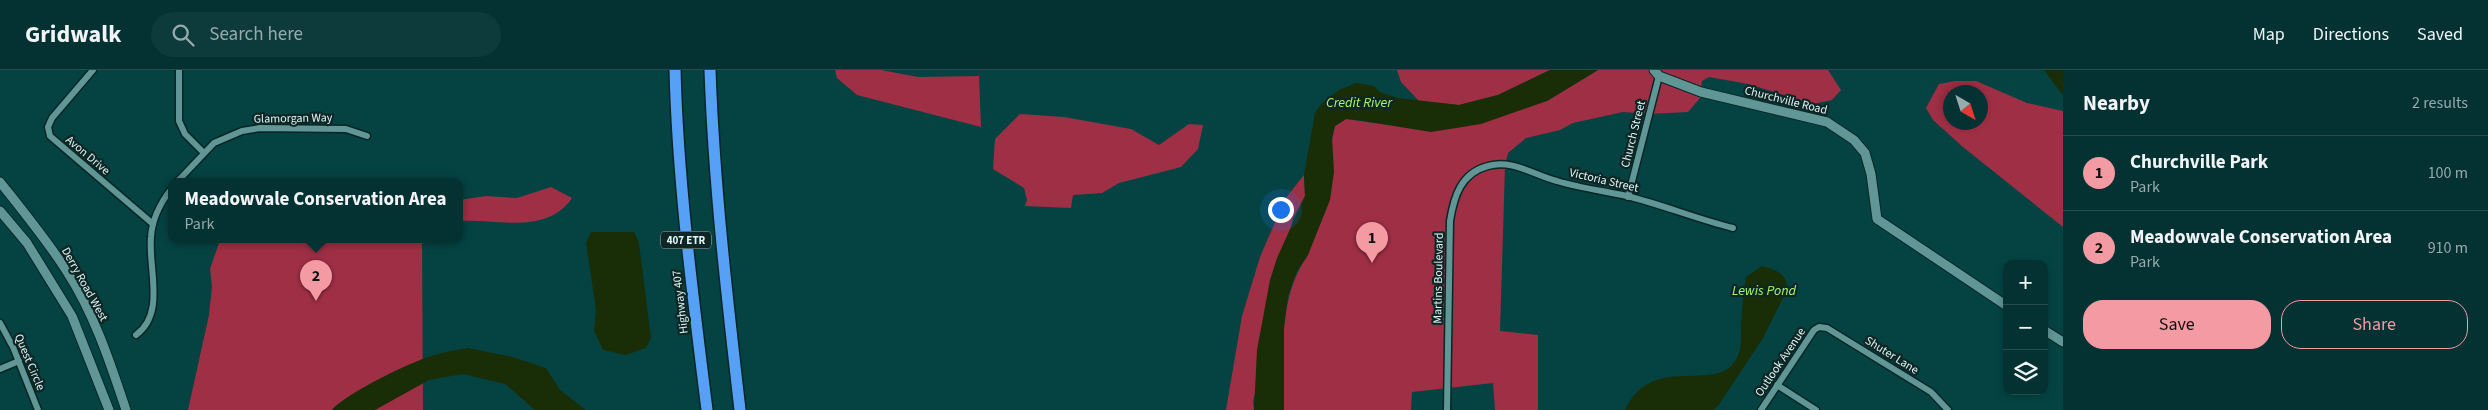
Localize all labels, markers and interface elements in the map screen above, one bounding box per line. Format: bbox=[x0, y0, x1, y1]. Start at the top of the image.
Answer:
search box bbox=[151, 12, 501, 57]
text: Gridwalk bbox=[25, 17, 121, 52]
icon: search bbox=[169, 21, 197, 49]
text: Search here bbox=[209, 21, 303, 48]
text: Map bbox=[2253, 22, 2285, 47]
text: Directions bbox=[2313, 22, 2389, 47]
text: Saved bbox=[2417, 22, 2463, 47]
street label: Churchville Road bbox=[1743, 82, 1829, 119]
north arrow bbox=[1943, 85, 1988, 130]
text: Nearby bbox=[2083, 88, 2150, 118]
text: 2 results bbox=[2412, 92, 2468, 114]
water label: Credit River bbox=[1326, 93, 1393, 113]
street label: Church Street bbox=[1617, 99, 1650, 169]
street label: Glamorgan Way bbox=[253, 109, 333, 128]
street label: Avon Drive bbox=[62, 132, 114, 179]
text: Churchville Park bbox=[2130, 149, 2268, 176]
text: 1 bbox=[2095, 162, 2103, 184]
text: 100 m bbox=[2428, 162, 2468, 184]
street label: Victoria Street bbox=[1568, 164, 1640, 197]
text: Park bbox=[2130, 176, 2160, 198]
popup bbox=[168, 178, 463, 243]
text: Meadowvale Conservation Area bbox=[184, 186, 447, 213]
your location bbox=[1268, 197, 1294, 223]
text: Park bbox=[184, 213, 214, 235]
pin: 1 bbox=[1356, 222, 1388, 263]
text: Meadowvale Conservation Area bbox=[2130, 224, 2392, 251]
road number: 407 ETR bbox=[661, 232, 711, 248]
street label: Martins Boulevard bbox=[1429, 232, 1448, 324]
text: 2 bbox=[2095, 237, 2103, 259]
text: 910 m bbox=[2428, 237, 2468, 259]
street label: Derry Road West bbox=[57, 244, 112, 324]
text: Park bbox=[2130, 251, 2160, 273]
pin: 2 bbox=[300, 260, 332, 301]
map controls bbox=[2003, 260, 2048, 395]
button: + bbox=[2003, 260, 2048, 305]
street label: Highway 407 bbox=[668, 269, 693, 335]
water label: Lewis Pond bbox=[1732, 281, 1796, 301]
button: Save bbox=[2083, 300, 2271, 349]
button: Share bbox=[2281, 300, 2468, 349]
button: − bbox=[2003, 305, 2048, 350]
street label: Outlook Avenue bbox=[1751, 324, 1810, 400]
street label: Quest Circle bbox=[10, 331, 49, 393]
street label: Shuter Lane bbox=[1862, 332, 1922, 379]
button: layers bbox=[2003, 350, 2048, 395]

